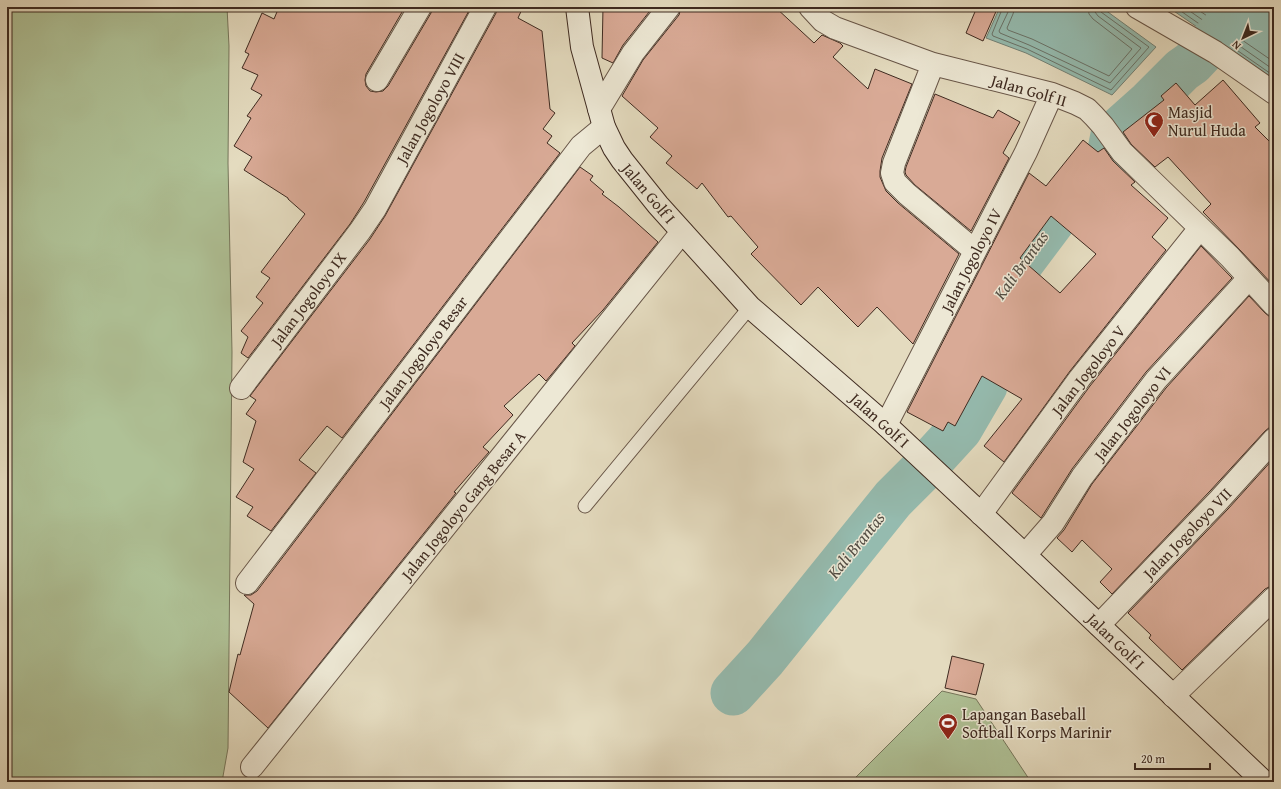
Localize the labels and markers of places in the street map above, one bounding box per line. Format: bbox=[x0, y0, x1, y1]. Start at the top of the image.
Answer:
place label: Masjid Nurul Huda bbox=[1168, 100, 1246, 142]
mosque icon: Masjid Nurul Huda bbox=[1143, 110, 1165, 138]
place label: Lapangan Baseball Softball Korps Marinir bbox=[962, 702, 1112, 744]
sports icon: Lapangan Baseball Softball Korps Marinir bbox=[937, 712, 959, 740]

